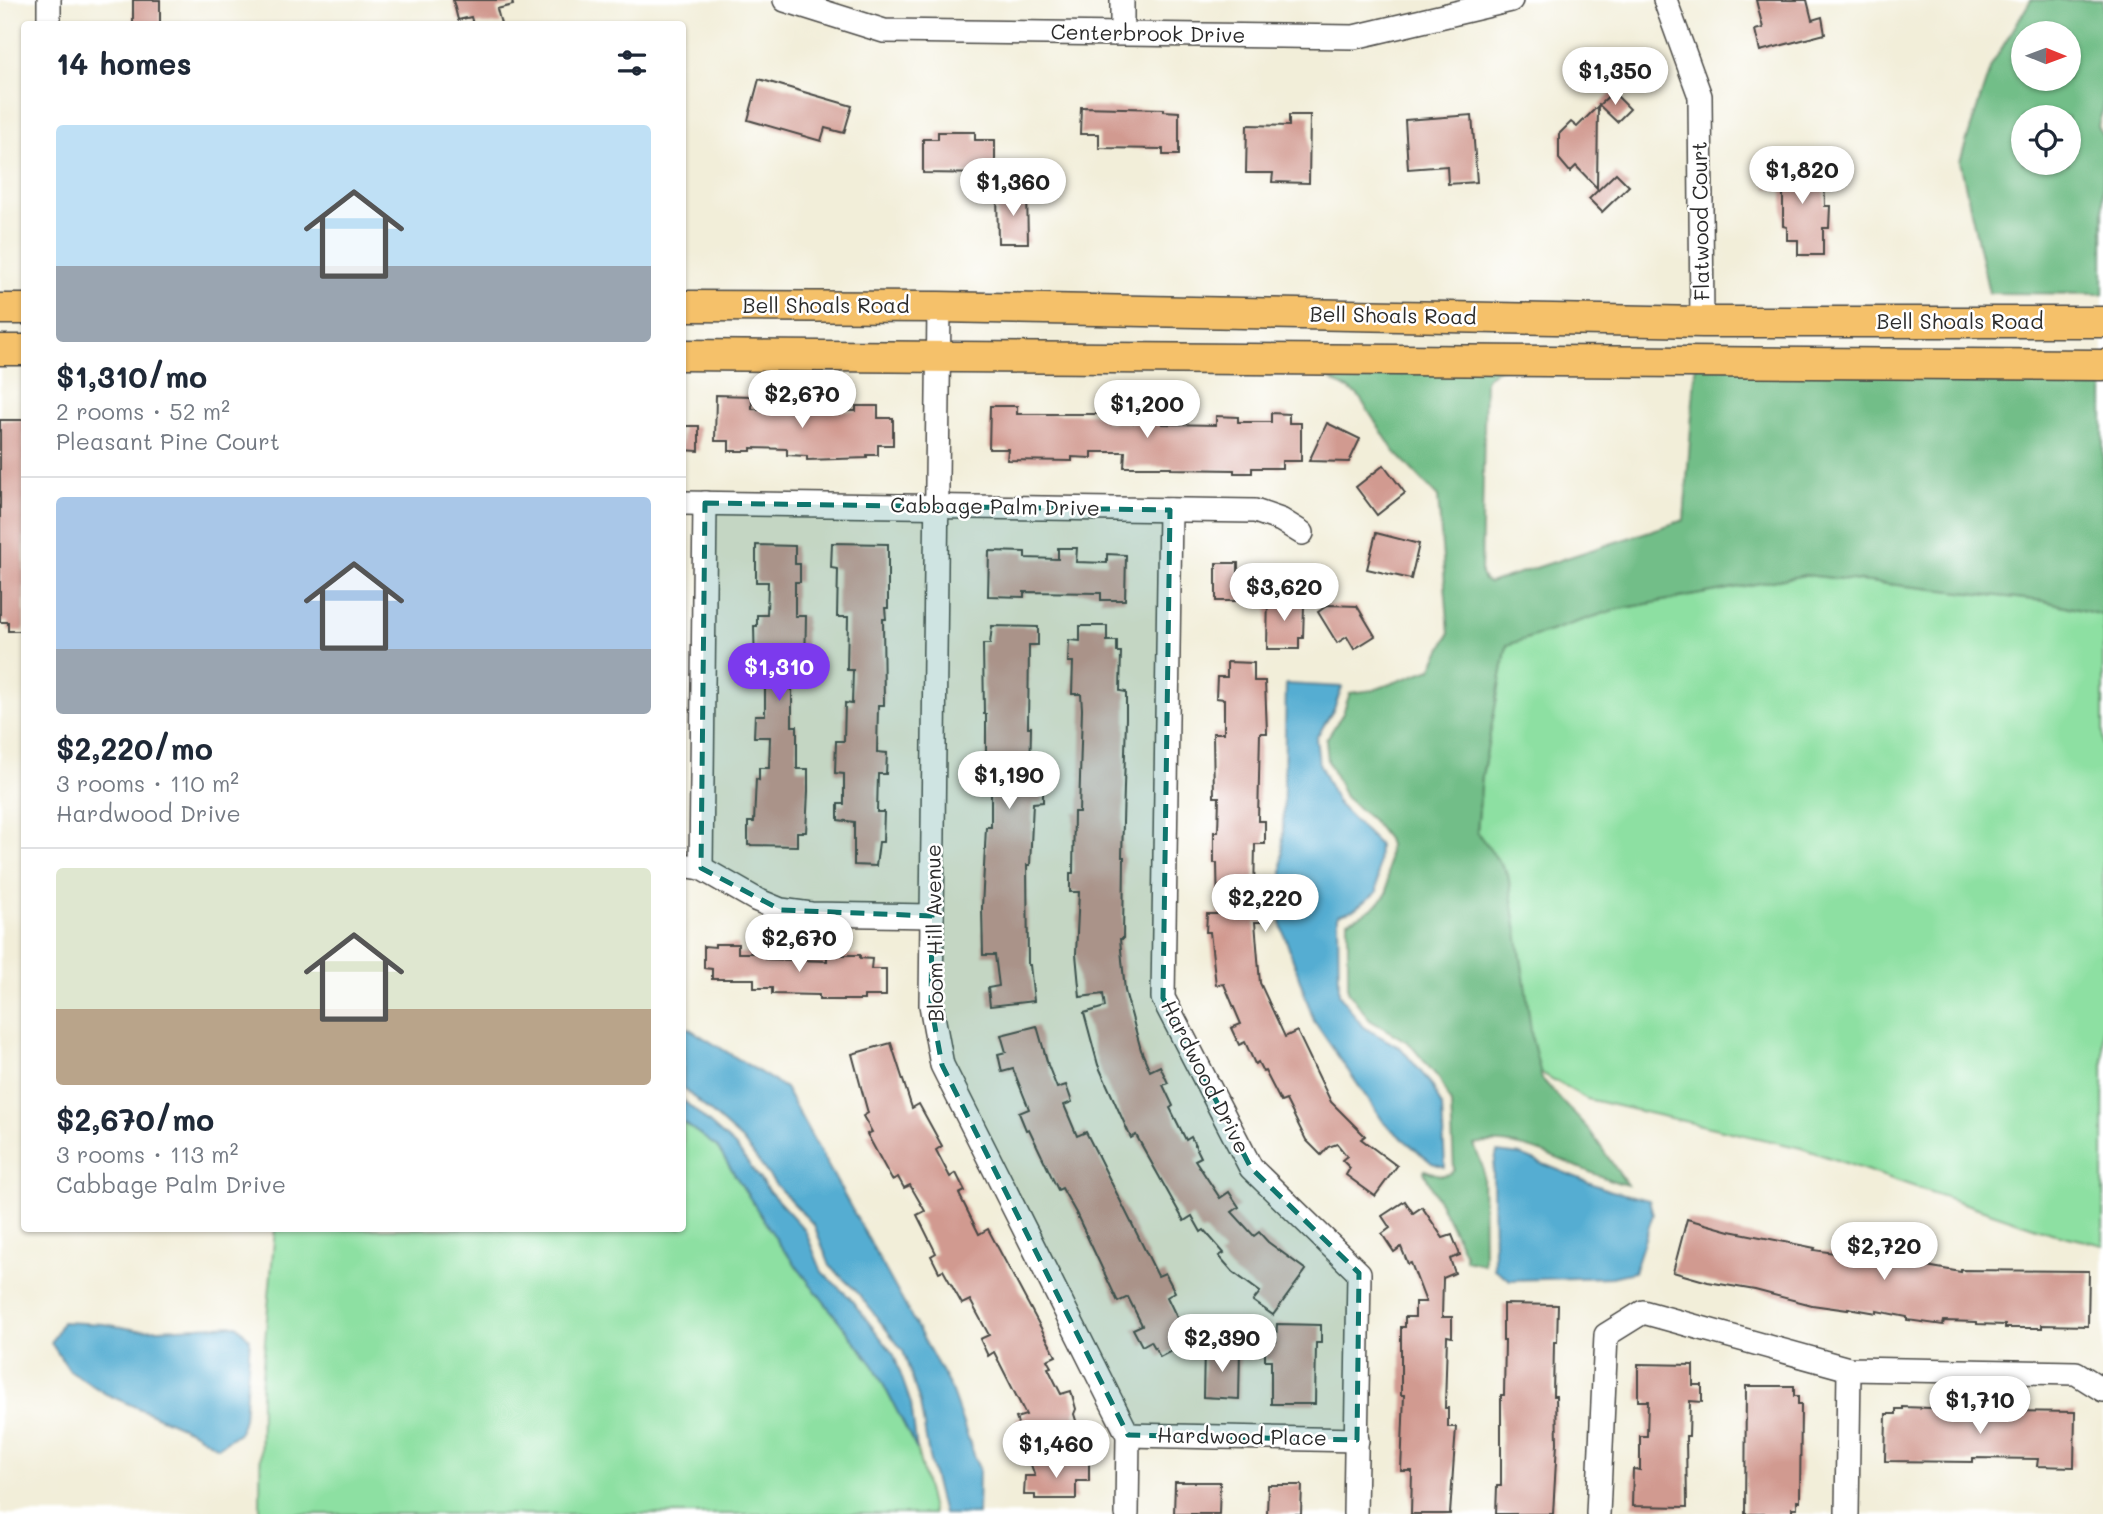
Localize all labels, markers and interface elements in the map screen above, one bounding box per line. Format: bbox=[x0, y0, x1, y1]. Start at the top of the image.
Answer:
street label: Centerbrook Drive bbox=[1051, 17, 1246, 48]
north arrow bbox=[2011, 21, 2081, 91]
map controls bbox=[2011, 21, 2081, 175]
text: 14 homes bbox=[56, 43, 192, 83]
icon: filters bbox=[613, 44, 651, 82]
pin: $1,350 bbox=[1558, 48, 1672, 107]
text: $1,350 bbox=[1578, 55, 1652, 85]
button: locate bbox=[2011, 105, 2081, 175]
street label: Flatwood Court bbox=[1685, 141, 1714, 301]
pin: $1,820 bbox=[1745, 146, 1859, 206]
text: $1,820 bbox=[1765, 154, 1839, 184]
pin: $1,360 bbox=[956, 158, 1070, 218]
text: $1,360 bbox=[976, 166, 1050, 196]
icon: home bbox=[291, 171, 417, 297]
street label: Bell Shoals Road bbox=[742, 291, 910, 318]
street label: Bell Shoals Road bbox=[1309, 300, 1477, 329]
street label: Bell Shoals Road bbox=[1876, 307, 2044, 334]
text: $1,310/mo bbox=[56, 356, 207, 396]
pin: $2,670 bbox=[745, 370, 859, 430]
text: $2,670 bbox=[764, 378, 840, 408]
pin: $1,200 bbox=[1090, 380, 1204, 440]
text: $1,200 bbox=[1110, 388, 1184, 418]
text: 2 rooms · 52 m² bbox=[56, 396, 230, 426]
text: Pleasant Pine Court bbox=[56, 426, 280, 456]
street label: Cabbage Palm Drive bbox=[890, 490, 1100, 521]
icon: home bbox=[291, 543, 417, 669]
pin: $3,620 bbox=[1227, 564, 1341, 623]
text: $3,620 bbox=[1246, 571, 1322, 601]
pin: $1,310 bbox=[722, 644, 836, 703]
text: $1,310 bbox=[744, 651, 814, 681]
text: $2,220/mo bbox=[56, 728, 213, 768]
pin: $1,190 bbox=[952, 752, 1066, 811]
text: $1,190 bbox=[974, 759, 1044, 789]
text: 3 rooms · 110 m² bbox=[56, 768, 239, 798]
text: Hardwood Drive bbox=[56, 798, 241, 828]
street label: Bloom Hill Avenue bbox=[918, 844, 949, 1022]
pin: $2,220 bbox=[1208, 874, 1322, 934]
text: $2,220 bbox=[1228, 882, 1302, 912]
icon: home bbox=[291, 914, 417, 1040]
pin: $2,670 bbox=[742, 914, 856, 974]
text: $2,670 bbox=[761, 922, 837, 952]
street label: Hardwood Drive bbox=[1156, 995, 1257, 1158]
text: $2,670/mo bbox=[56, 1099, 214, 1139]
text: 3 rooms · 113 m² bbox=[56, 1139, 238, 1169]
text: Cabbage Palm Drive bbox=[56, 1169, 286, 1199]
pin: $2,720 bbox=[1827, 1222, 1941, 1282]
text: $2,720 bbox=[1847, 1230, 1921, 1260]
pin: $2,390 bbox=[1165, 1314, 1279, 1374]
text: $2,390 bbox=[1184, 1322, 1260, 1352]
pin: $1,710 bbox=[1923, 1376, 2037, 1436]
text: $1,710 bbox=[1945, 1384, 2015, 1414]
pin: $1,460 bbox=[999, 1420, 1113, 1480]
street label: Hardwood Place bbox=[1157, 1421, 1327, 1450]
text: $1,460 bbox=[1019, 1428, 1093, 1458]

